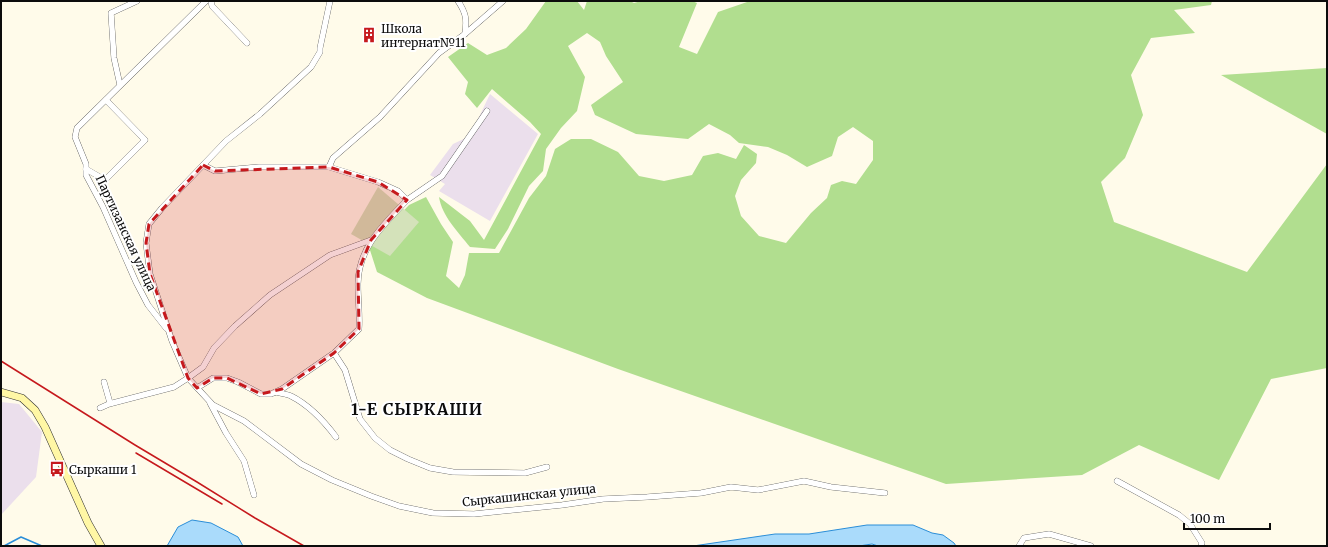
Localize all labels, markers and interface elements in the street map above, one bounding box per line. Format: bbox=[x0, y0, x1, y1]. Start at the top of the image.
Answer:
place label: Школа интернат№11 bbox=[381, 21, 466, 50]
building icon: Школа интернат№11 bbox=[360, 26, 378, 44]
street label: Партизанская улица bbox=[92, 173, 160, 294]
district label: 1-Е СЫРКАШИ bbox=[351, 399, 483, 419]
bus stop icon: Сыркаши 1 bbox=[48, 460, 66, 478]
place label: Сыркаши 1 bbox=[69, 462, 137, 477]
street label: Сыркашинская улица bbox=[461, 480, 597, 509]
scale bar bbox=[1184, 505, 1270, 531]
text: 100 m bbox=[1190, 511, 1225, 526]

